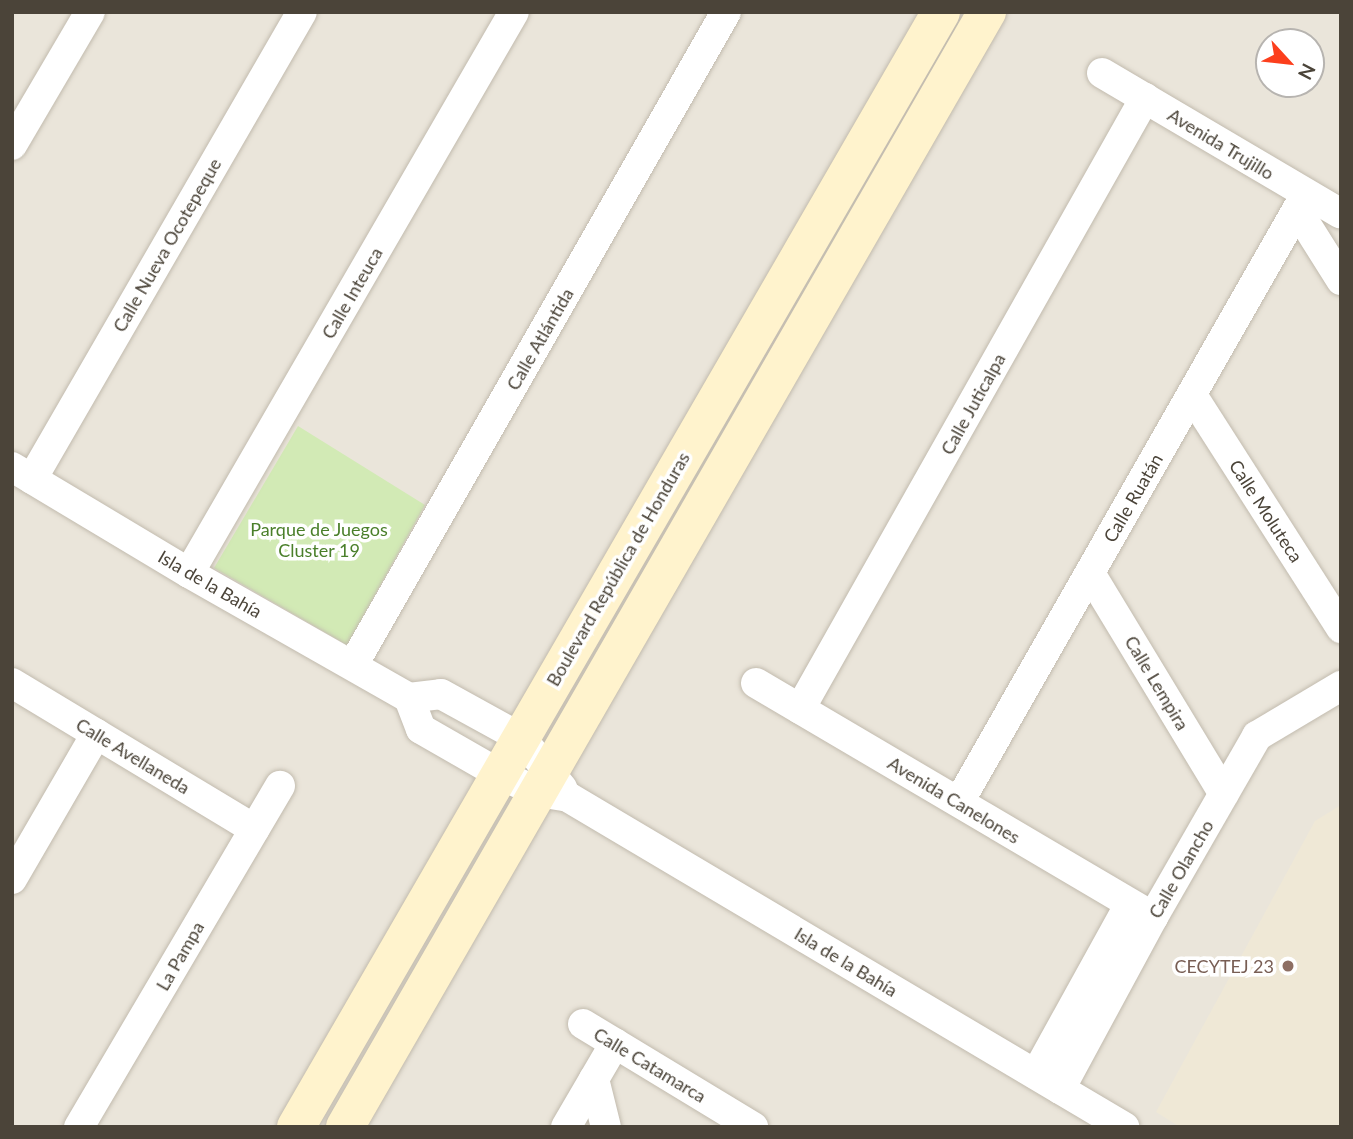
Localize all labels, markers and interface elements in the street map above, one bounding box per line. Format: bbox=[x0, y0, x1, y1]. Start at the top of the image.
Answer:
north arrow bbox=[1255, 28, 1325, 98]
text: N bbox=[1294, 60, 1321, 84]
street label: Avenida Trujillo bbox=[1164, 104, 1278, 184]
street label: Calle Nueva Ocotepeque bbox=[108, 154, 226, 336]
street label: Calle Inteuca bbox=[317, 243, 387, 343]
street label: Calle Atlántida bbox=[502, 284, 578, 394]
street label: Calle Juticalpa bbox=[936, 349, 1010, 459]
street label: Boulevard República de Honduras bbox=[542, 448, 694, 690]
street label: Calle Ruatán bbox=[1099, 450, 1167, 546]
street label: Calle Moluteca bbox=[1225, 456, 1307, 566]
park label: Parque de Juegos Cluster 19 bbox=[250, 519, 388, 562]
street label: Isla de la Bahía bbox=[154, 546, 266, 622]
street label: Calle Lempira bbox=[1120, 632, 1194, 734]
street label: Calle Avellaneda bbox=[72, 713, 194, 799]
street label: Avenida Canelones bbox=[884, 752, 1024, 848]
street label: Calle Olancho bbox=[1144, 816, 1218, 922]
street label: La Pampa bbox=[152, 918, 208, 994]
street label: Isla de la Bahía bbox=[791, 923, 901, 1001]
place label: CECYTEJ 23 bbox=[1174, 955, 1274, 977]
marker: CECYTEJ 23 bbox=[1280, 958, 1296, 974]
street label: Calle Catamarca bbox=[590, 1023, 710, 1107]

